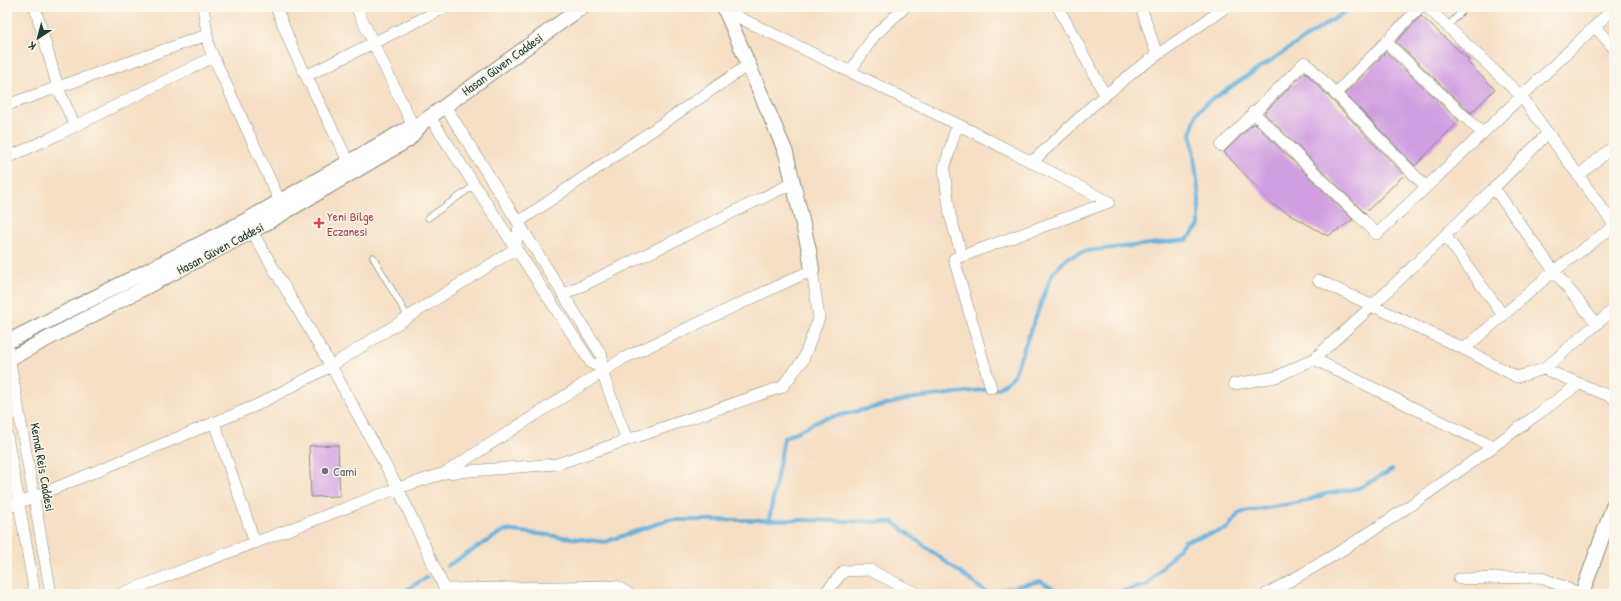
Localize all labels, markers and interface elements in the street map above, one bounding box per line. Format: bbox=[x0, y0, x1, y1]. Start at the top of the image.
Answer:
north arrow bbox=[18, 18, 58, 58]
street label: Hasan Güven Caddesi bbox=[458, 28, 546, 100]
text: K bbox=[25, 39, 39, 53]
place label: Yeni Bilge Eczanesi bbox=[327, 207, 374, 240]
street label: Hasan Güven Caddesi bbox=[173, 217, 267, 279]
marker: Yeni Bilge Eczanesi bbox=[314, 218, 324, 228]
street label: Kemal Reis Caddesi bbox=[26, 421, 60, 513]
place label: Cami bbox=[333, 462, 357, 480]
marker: Cami bbox=[320, 466, 330, 476]

